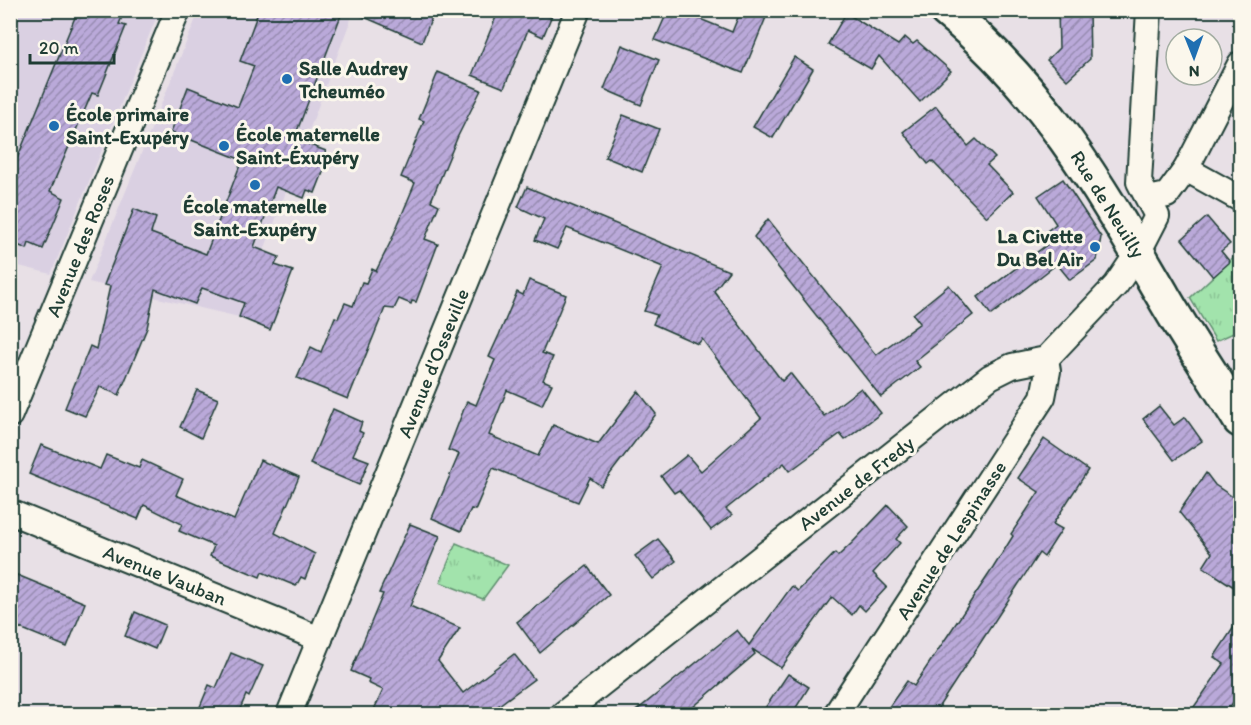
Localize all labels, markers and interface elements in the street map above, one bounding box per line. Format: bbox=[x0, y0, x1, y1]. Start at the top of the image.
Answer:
scale bar bbox=[30, 27, 114, 65]
north arrow bbox=[1164, 27, 1224, 87]
text: 20 m bbox=[39, 37, 79, 59]
place label: Salle Audrey Tcheuméo bbox=[298, 56, 408, 103]
text: N bbox=[1189, 62, 1200, 81]
marker: Salle Audrey Tcheuméo bbox=[280, 72, 294, 86]
place label: École primaire Saint-Exupéry bbox=[66, 102, 189, 150]
marker: École primaire Saint-Exupéry bbox=[47, 119, 61, 133]
place label: École maternelle Saint-Éxupéry bbox=[236, 122, 380, 170]
marker: École maternelle Saint-Éxupéry bbox=[217, 139, 231, 153]
street label: Rue de Neuilly bbox=[1065, 146, 1151, 263]
street label: Avenue des Roses bbox=[41, 172, 119, 320]
marker: École maternelle Saint-Exupéry bbox=[248, 178, 262, 192]
place label: École maternelle Saint-Exupéry bbox=[183, 194, 327, 242]
place label: La Civette Du Bel Air bbox=[996, 224, 1083, 271]
marker: La Civette Du Bel Air bbox=[1088, 240, 1102, 254]
street label: Avenue d'Osseville bbox=[392, 285, 474, 441]
street label: Avenue de Fredy bbox=[794, 430, 919, 535]
street label: Avenue de Lespinasse bbox=[891, 456, 1011, 624]
street label: Avenue Vauban bbox=[100, 539, 230, 611]

